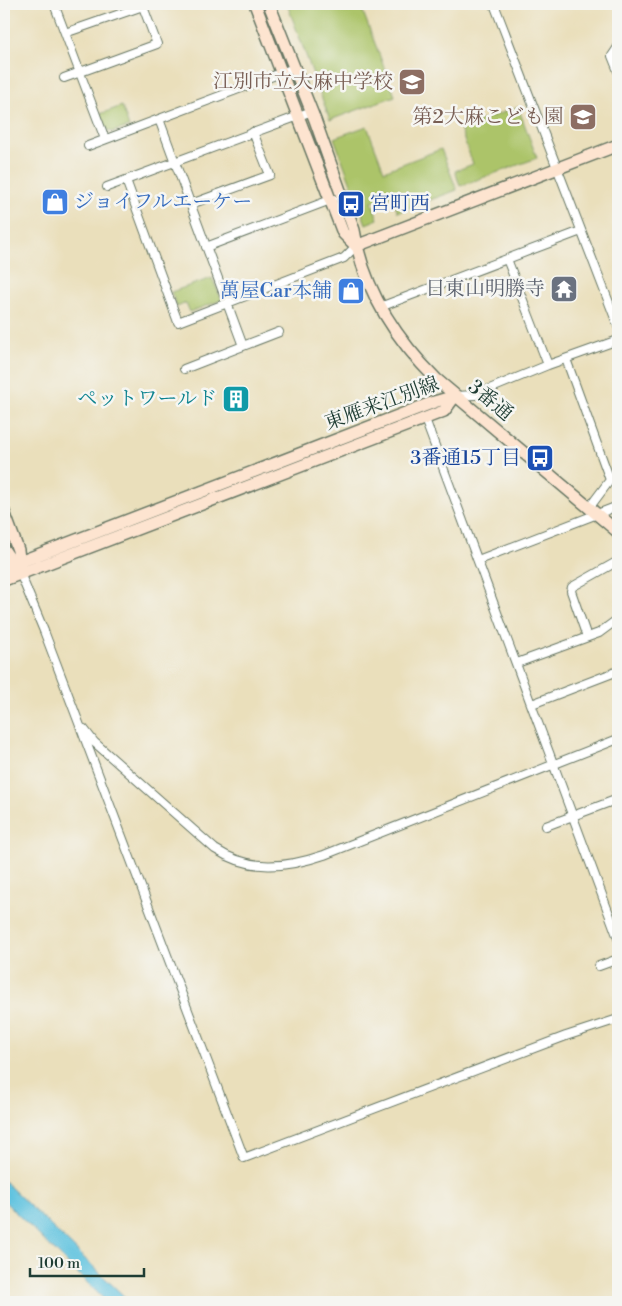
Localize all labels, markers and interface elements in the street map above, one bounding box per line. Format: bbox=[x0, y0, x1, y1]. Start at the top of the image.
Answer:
school or university icon: 江別市立大麻中学校 bbox=[397, 67, 427, 97]
place label: 江別市立大麻中学校 bbox=[213, 70, 393, 95]
school or university icon: 第2大麻こども園 bbox=[568, 102, 598, 132]
place label: 第2大麻こども園 bbox=[413, 105, 564, 130]
shop icon: ジョイフルエーケー bbox=[40, 187, 70, 217]
bus stop icon: 宮町西 bbox=[336, 189, 366, 219]
place label: ジョイフルエーケー bbox=[74, 190, 252, 215]
place label: 宮町西 bbox=[370, 192, 430, 217]
temple icon: 日東山明勝寺 bbox=[549, 274, 579, 304]
shop icon: 萬屋Car本舗 bbox=[336, 276, 366, 306]
place label: 日東山明勝寺 bbox=[425, 277, 545, 302]
place label: 萬屋Car本舗 bbox=[220, 279, 332, 304]
street label: 東雁来江別線 bbox=[321, 372, 443, 436]
street label: 3番通 bbox=[462, 375, 518, 427]
building icon: ペットワールド bbox=[221, 384, 251, 414]
place label: ペットワールド bbox=[77, 387, 217, 412]
bus stop icon: 3番通15丁目 bbox=[525, 443, 555, 473]
place label: 3番通15丁目 bbox=[410, 446, 521, 471]
scale bar bbox=[30, 1246, 144, 1278]
text: 100 m bbox=[38, 1254, 80, 1273]

